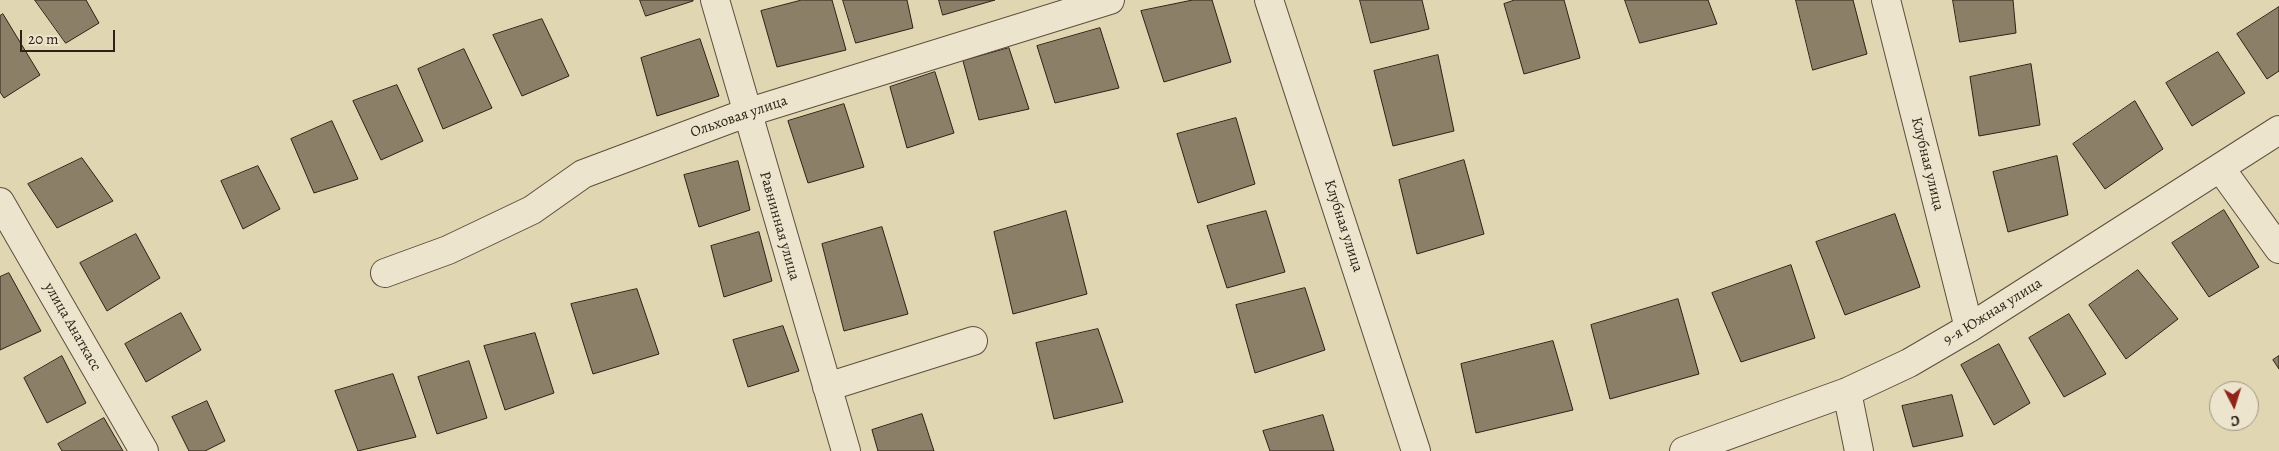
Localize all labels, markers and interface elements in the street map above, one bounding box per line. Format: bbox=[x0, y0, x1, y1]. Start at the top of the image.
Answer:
scale bar bbox=[22, 20, 118, 52]
text: 20 m bbox=[28, 29, 59, 49]
street label: Ольховая улица bbox=[688, 92, 790, 142]
street label: Клубная улица bbox=[1907, 115, 1947, 213]
street label: Равнинная улица bbox=[755, 169, 803, 283]
street label: Клубная улица bbox=[1320, 178, 1366, 274]
street label: 9-я Южная улица bbox=[1940, 274, 2046, 350]
street label: улица Анаткасс bbox=[39, 280, 105, 374]
north arrow bbox=[2209, 381, 2259, 431]
text: С bbox=[2230, 411, 2240, 430]

